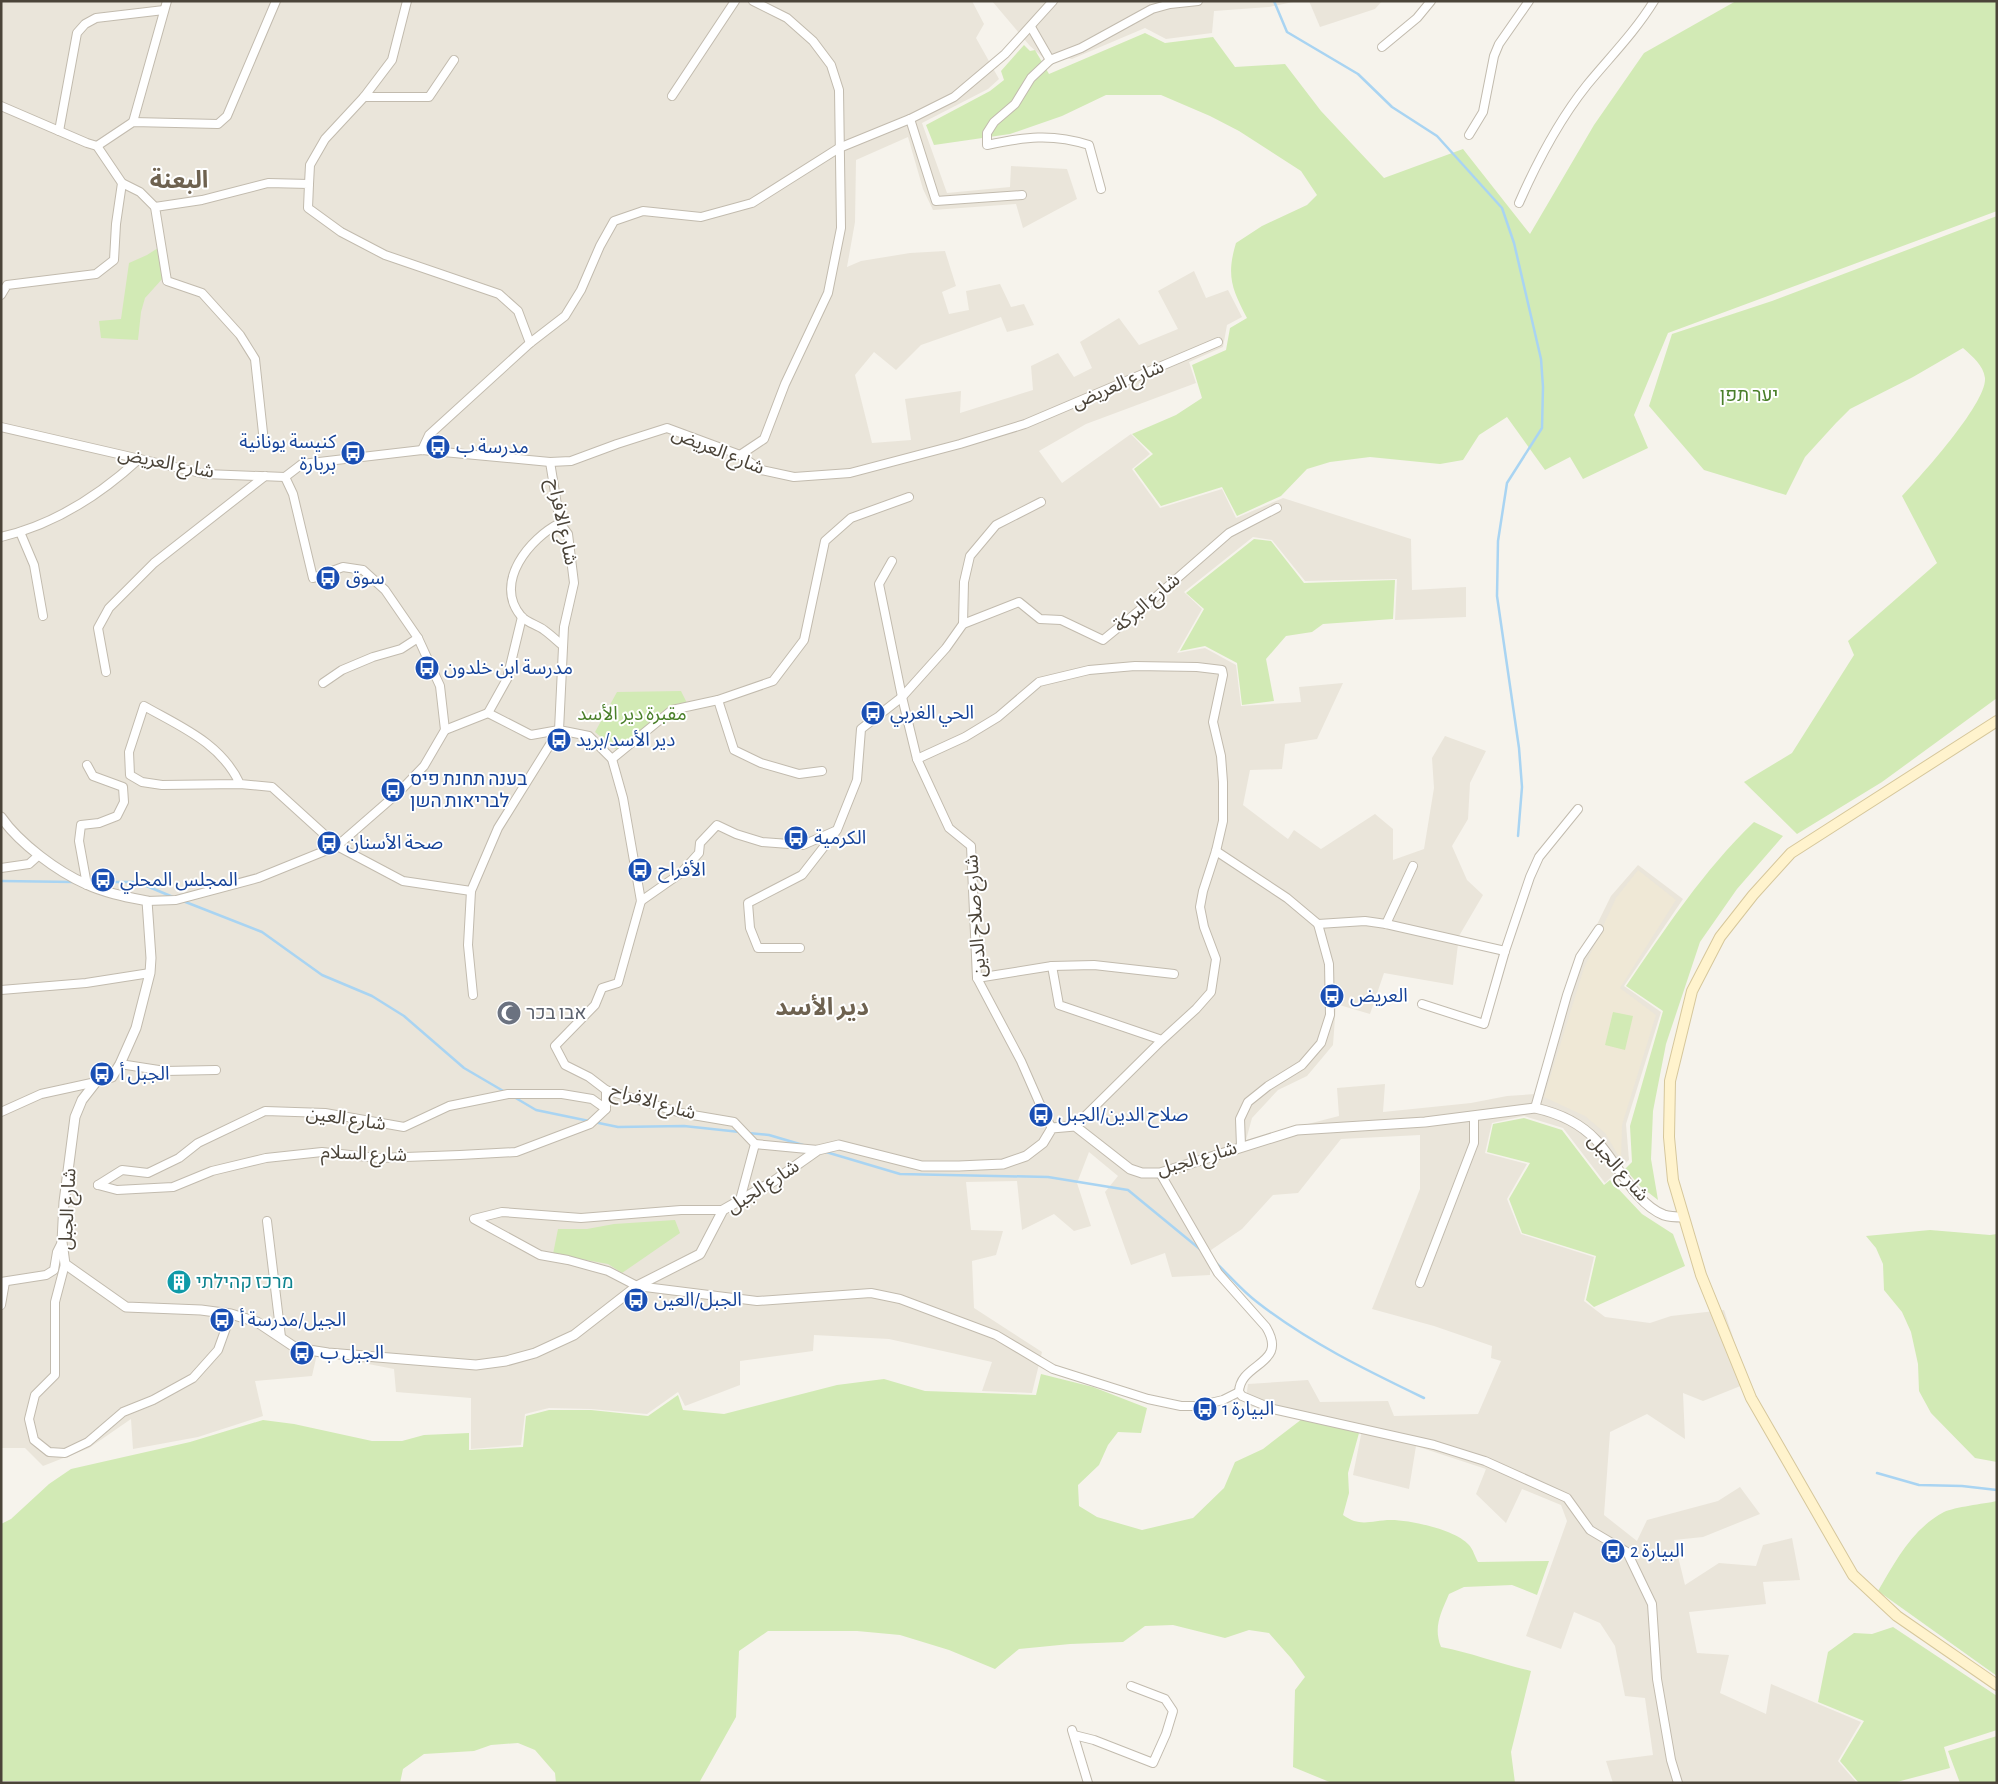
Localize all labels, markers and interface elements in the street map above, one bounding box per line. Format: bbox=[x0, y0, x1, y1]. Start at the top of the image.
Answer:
district label: البعنة bbox=[150, 167, 208, 194]
street label: شارع العريض bbox=[1069, 357, 1168, 416]
park label: יער תפן bbox=[1720, 386, 1778, 405]
street label: شارع العريض bbox=[668, 424, 767, 481]
place label: كنيسة يونانية بربارة bbox=[239, 433, 337, 475]
bus stop icon: مدرسة ب bbox=[425, 434, 451, 460]
place label: مدرسة ب bbox=[456, 438, 529, 458]
bus stop icon: كنيسة يونانية بربارة bbox=[340, 440, 366, 466]
street label: شارع العريض bbox=[116, 444, 216, 485]
street label: شارع الافراح bbox=[541, 477, 580, 568]
bus stop icon: سوق bbox=[315, 565, 341, 591]
place label: سوق bbox=[346, 569, 385, 589]
street label: شارع البركة bbox=[1110, 570, 1186, 638]
bus stop icon: مدرسة ابن خلدون bbox=[414, 655, 440, 681]
place label: مدرسة ابن خلدون bbox=[444, 659, 573, 679]
bus stop icon: الحي الغربي bbox=[860, 700, 886, 726]
park label: مقبرة دير الأسد bbox=[577, 704, 687, 725]
place label: الحي الغربي bbox=[890, 704, 974, 727]
bus stop icon: دير الأسد/بريد bbox=[546, 727, 572, 753]
place label: دير الأسد/بريد bbox=[576, 730, 675, 751]
place label: בענה תחנת פיס לבריאות השן bbox=[410, 770, 527, 811]
bus stop icon: בענה תחנת פיס לבריאות השן bbox=[380, 777, 406, 803]
bus stop icon: الكرمية bbox=[783, 825, 809, 851]
place label: الكرمية bbox=[814, 829, 866, 849]
bus stop icon: صحة الأسنان bbox=[316, 830, 342, 856]
place label: صحة الأسنان bbox=[346, 833, 443, 853]
street label: شارع صلاح الدين bbox=[962, 854, 993, 978]
bus stop icon: الأفراح bbox=[627, 857, 653, 883]
place label: الأفراح bbox=[658, 860, 706, 883]
bus stop icon: المجلس المحلي bbox=[90, 867, 116, 893]
place label: المجلس المحلي bbox=[120, 871, 238, 894]
bus stop icon: العريض bbox=[1319, 983, 1345, 1009]
place label: العريض bbox=[1350, 987, 1408, 1007]
district label: دير الأسد bbox=[775, 994, 869, 1021]
mosque icon: אבו בכר bbox=[496, 1000, 522, 1026]
place label: אבו בכר bbox=[526, 1004, 587, 1023]
bus stop icon: الجبل أ bbox=[89, 1061, 115, 1087]
place label: الجبل أ bbox=[120, 1062, 170, 1085]
street label: شارع الافراح bbox=[607, 1081, 698, 1126]
bus stop icon: صلاح الدين/الجبل bbox=[1028, 1102, 1054, 1128]
street label: شارع العين bbox=[304, 1104, 387, 1137]
place label: صلاح الدين/الجبل bbox=[1058, 1106, 1188, 1128]
street label: شارع الجبل bbox=[1582, 1131, 1652, 1207]
street label: شارع الجبل bbox=[1155, 1139, 1240, 1182]
street label: شارع السلام bbox=[320, 1143, 407, 1169]
street label: شارع الجبل bbox=[723, 1157, 804, 1220]
street label: شارع الجبل bbox=[56, 1167, 83, 1251]
building icon: מרכז קהילתי bbox=[166, 1269, 192, 1295]
place label: מרכז קהילתי bbox=[196, 1273, 294, 1292]
bus stop icon: الجبل/العين bbox=[623, 1287, 649, 1313]
place label: الجبل/العين bbox=[654, 1291, 742, 1311]
bus stop icon: الجيل/مدرسة أ bbox=[209, 1307, 235, 1333]
place label: الجيل/مدرسة أ bbox=[240, 1308, 346, 1331]
bus stop icon: الجبل ب bbox=[289, 1340, 315, 1366]
place label: الجبل ب bbox=[320, 1344, 384, 1364]
bus stop icon: البيارة 1 bbox=[1192, 1396, 1218, 1422]
place label: البيارة 1 bbox=[1222, 1400, 1274, 1420]
bus stop icon: البيارة 2 bbox=[1600, 1538, 1626, 1564]
place label: البيارة 2 bbox=[1630, 1542, 1684, 1562]

